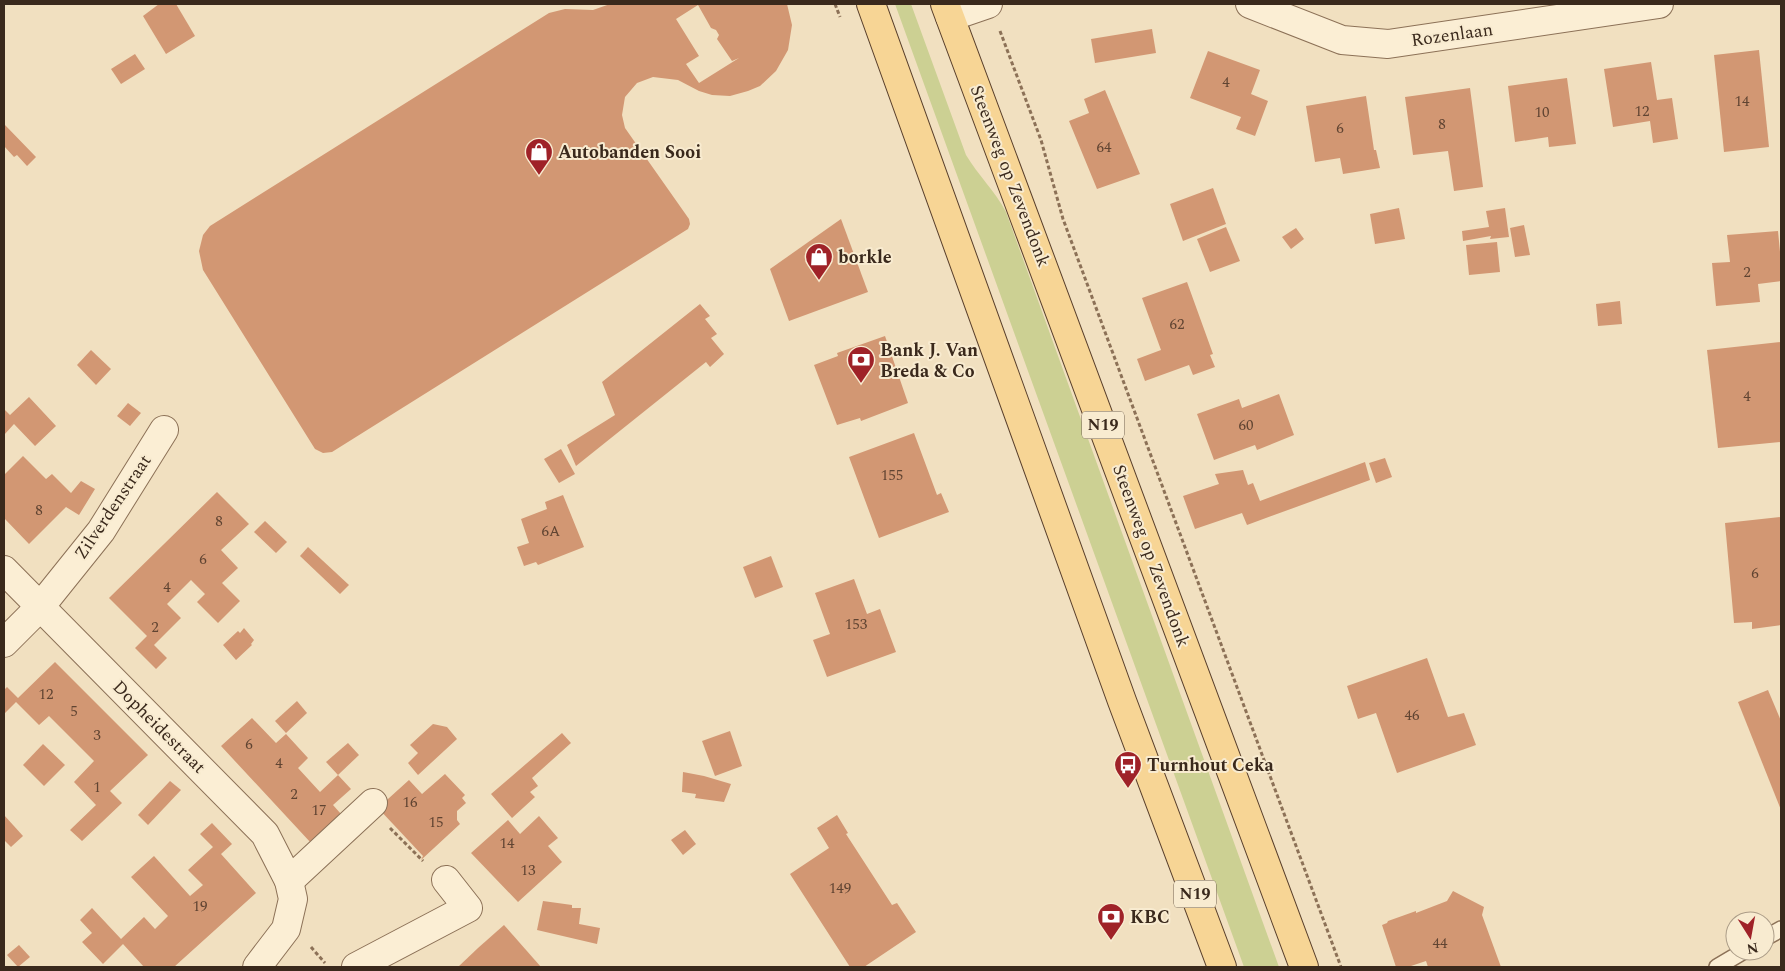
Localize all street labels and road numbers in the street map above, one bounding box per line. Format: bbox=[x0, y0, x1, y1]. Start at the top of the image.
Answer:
street label: Rozenlaan bbox=[1409, 16, 1495, 54]
street label: Steenweg op Zevendonk bbox=[963, 81, 1057, 271]
road number: N19 bbox=[1082, 412, 1124, 438]
street label: Zilverdenstraat bbox=[68, 449, 158, 565]
street label: Steenweg op Zevendonk bbox=[1105, 461, 1197, 651]
street label: Dopheidestraat bbox=[106, 674, 212, 780]
road number: N19 bbox=[1174, 881, 1216, 908]

